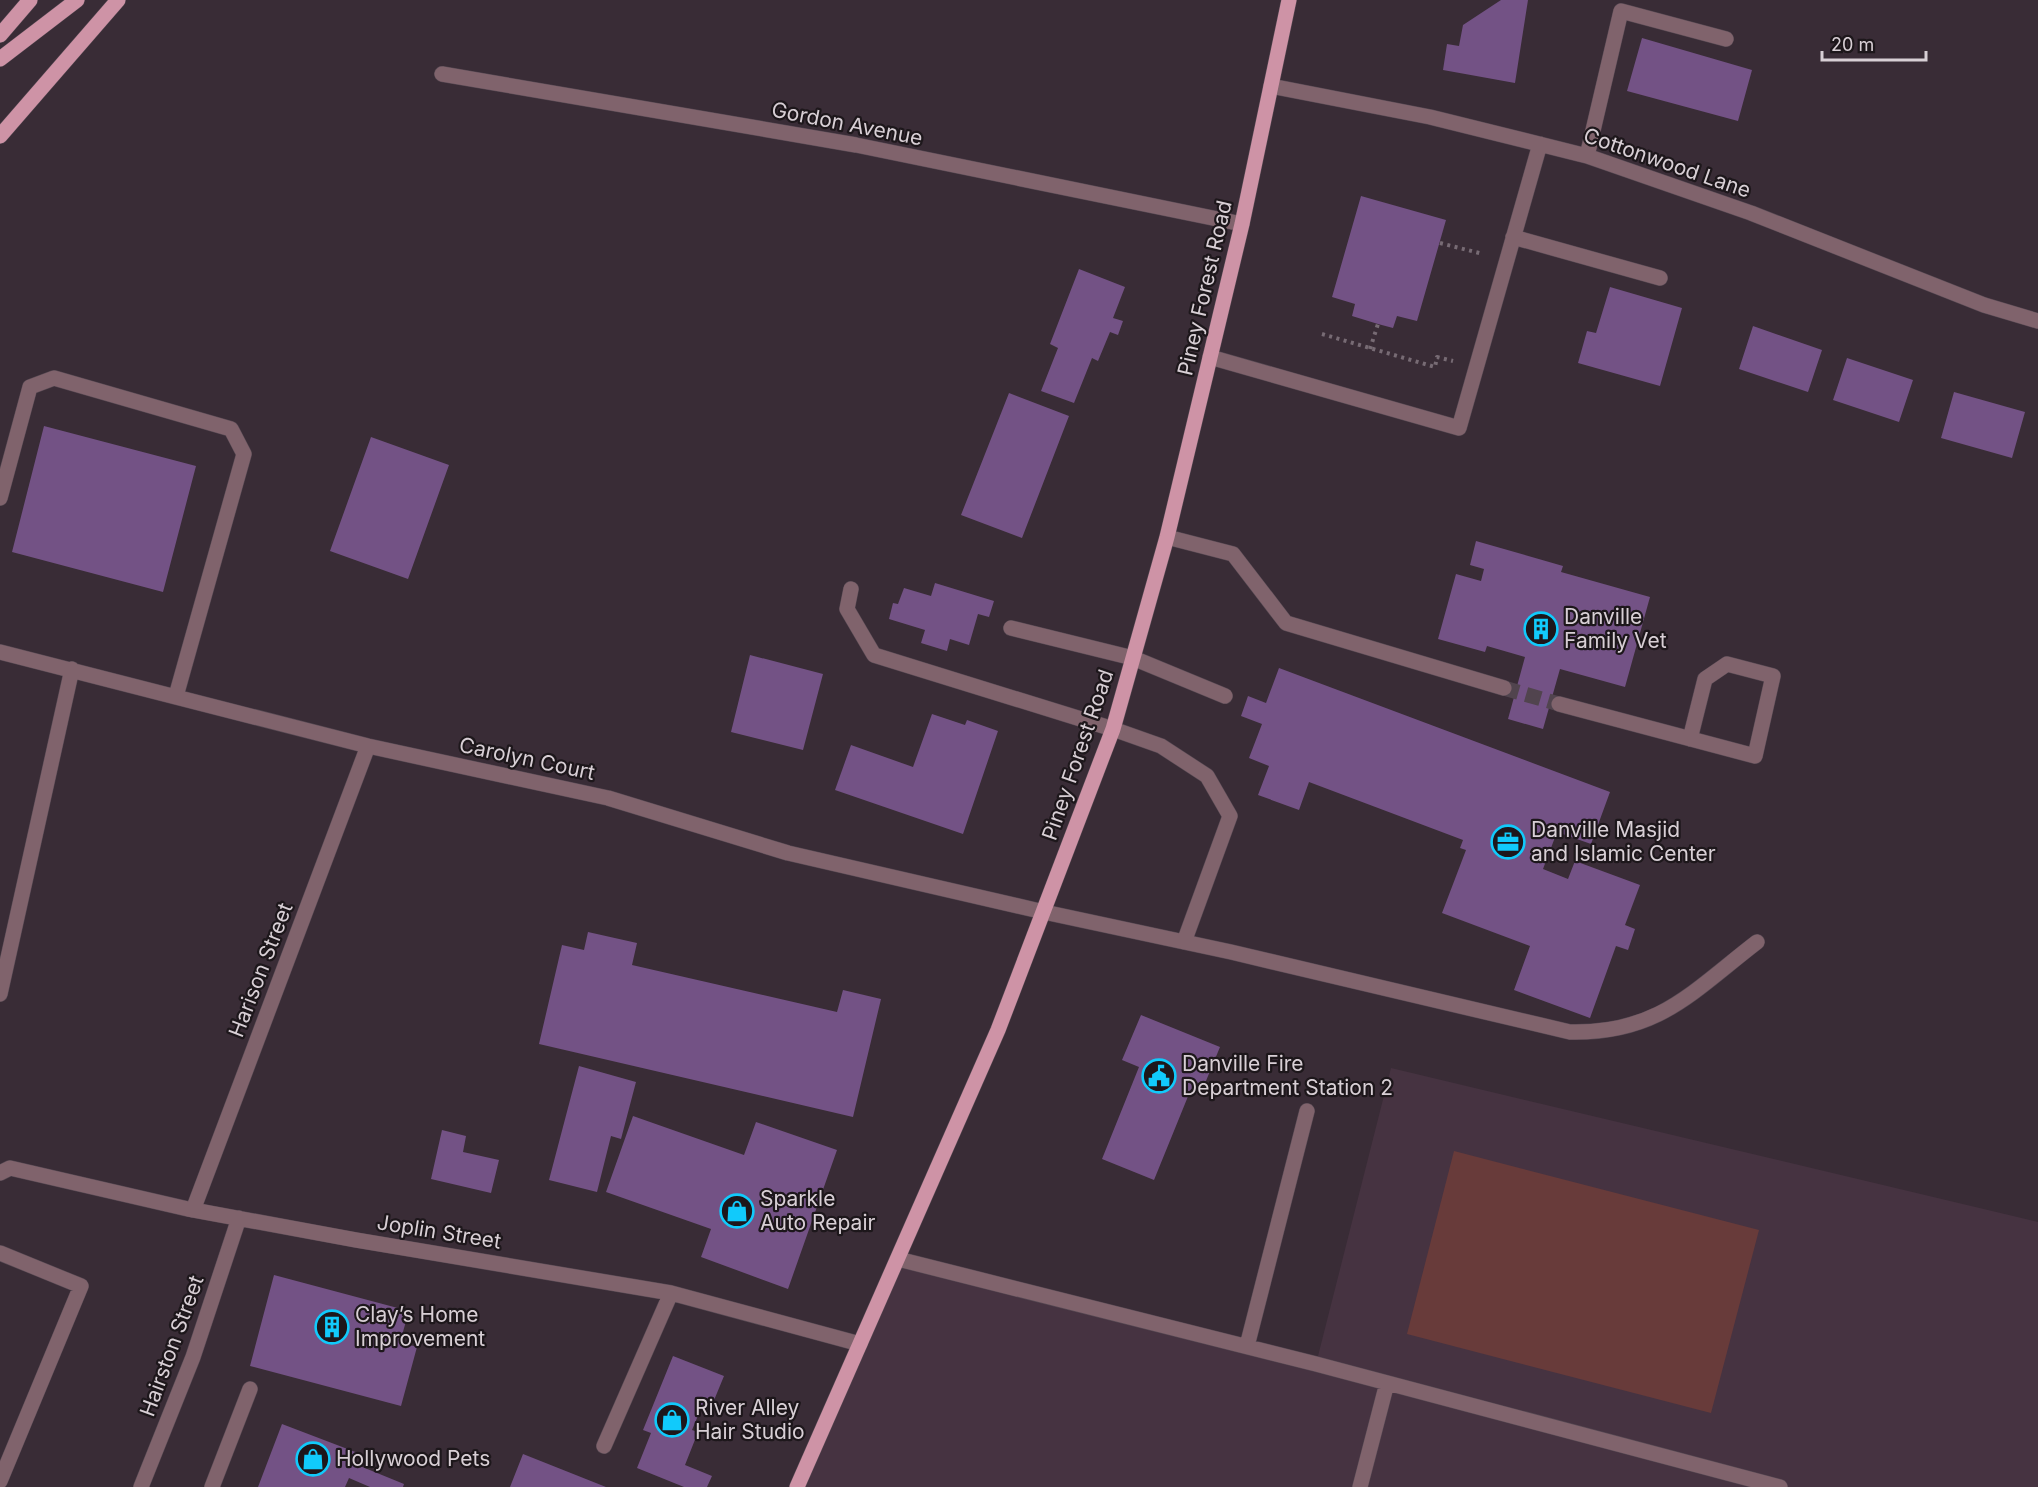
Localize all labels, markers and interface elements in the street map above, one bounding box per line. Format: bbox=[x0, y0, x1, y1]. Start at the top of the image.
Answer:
scale bar bbox=[1822, 24, 1926, 62]
text: 20 m bbox=[1831, 34, 1874, 55]
street label: Gordon Avenue bbox=[769, 97, 925, 150]
street label: Cottonwood Lane bbox=[1580, 122, 1754, 203]
street label: Piney Forest Road bbox=[1172, 198, 1237, 378]
place label: Danville Family Vet bbox=[1564, 604, 1667, 653]
building icon: Danville Family Vet bbox=[1523, 611, 1559, 647]
street label: Piney Forest Road bbox=[1037, 666, 1118, 843]
street label: Carolyn Court bbox=[457, 732, 597, 785]
place label: Danville Masjid and Islamic Center bbox=[1531, 817, 1716, 866]
office icon: Danville Masjid and Islamic Center bbox=[1490, 824, 1526, 860]
street label: Harison Street bbox=[223, 899, 298, 1041]
place label: Danville Fire Department Station 2 bbox=[1182, 1051, 1393, 1100]
public building icon: Danville Fire Department Station 2 bbox=[1141, 1058, 1177, 1094]
place label: Sparkle Auto Repair bbox=[760, 1186, 875, 1235]
shop icon: Sparkle Auto Repair bbox=[719, 1193, 755, 1229]
street label: Joplin Street bbox=[375, 1209, 503, 1254]
street label: Hairston Street bbox=[134, 1272, 209, 1420]
place label: Clay’s Home Improvement bbox=[355, 1302, 485, 1351]
building icon: Clay’s Home Improvement bbox=[314, 1309, 350, 1345]
place label: River Alley Hair Studio bbox=[695, 1395, 805, 1444]
shop icon: River Alley Hair Studio bbox=[654, 1402, 690, 1438]
shop icon: Hollywood Pets bbox=[295, 1441, 331, 1477]
place label: Hollywood Pets bbox=[336, 1446, 490, 1471]

